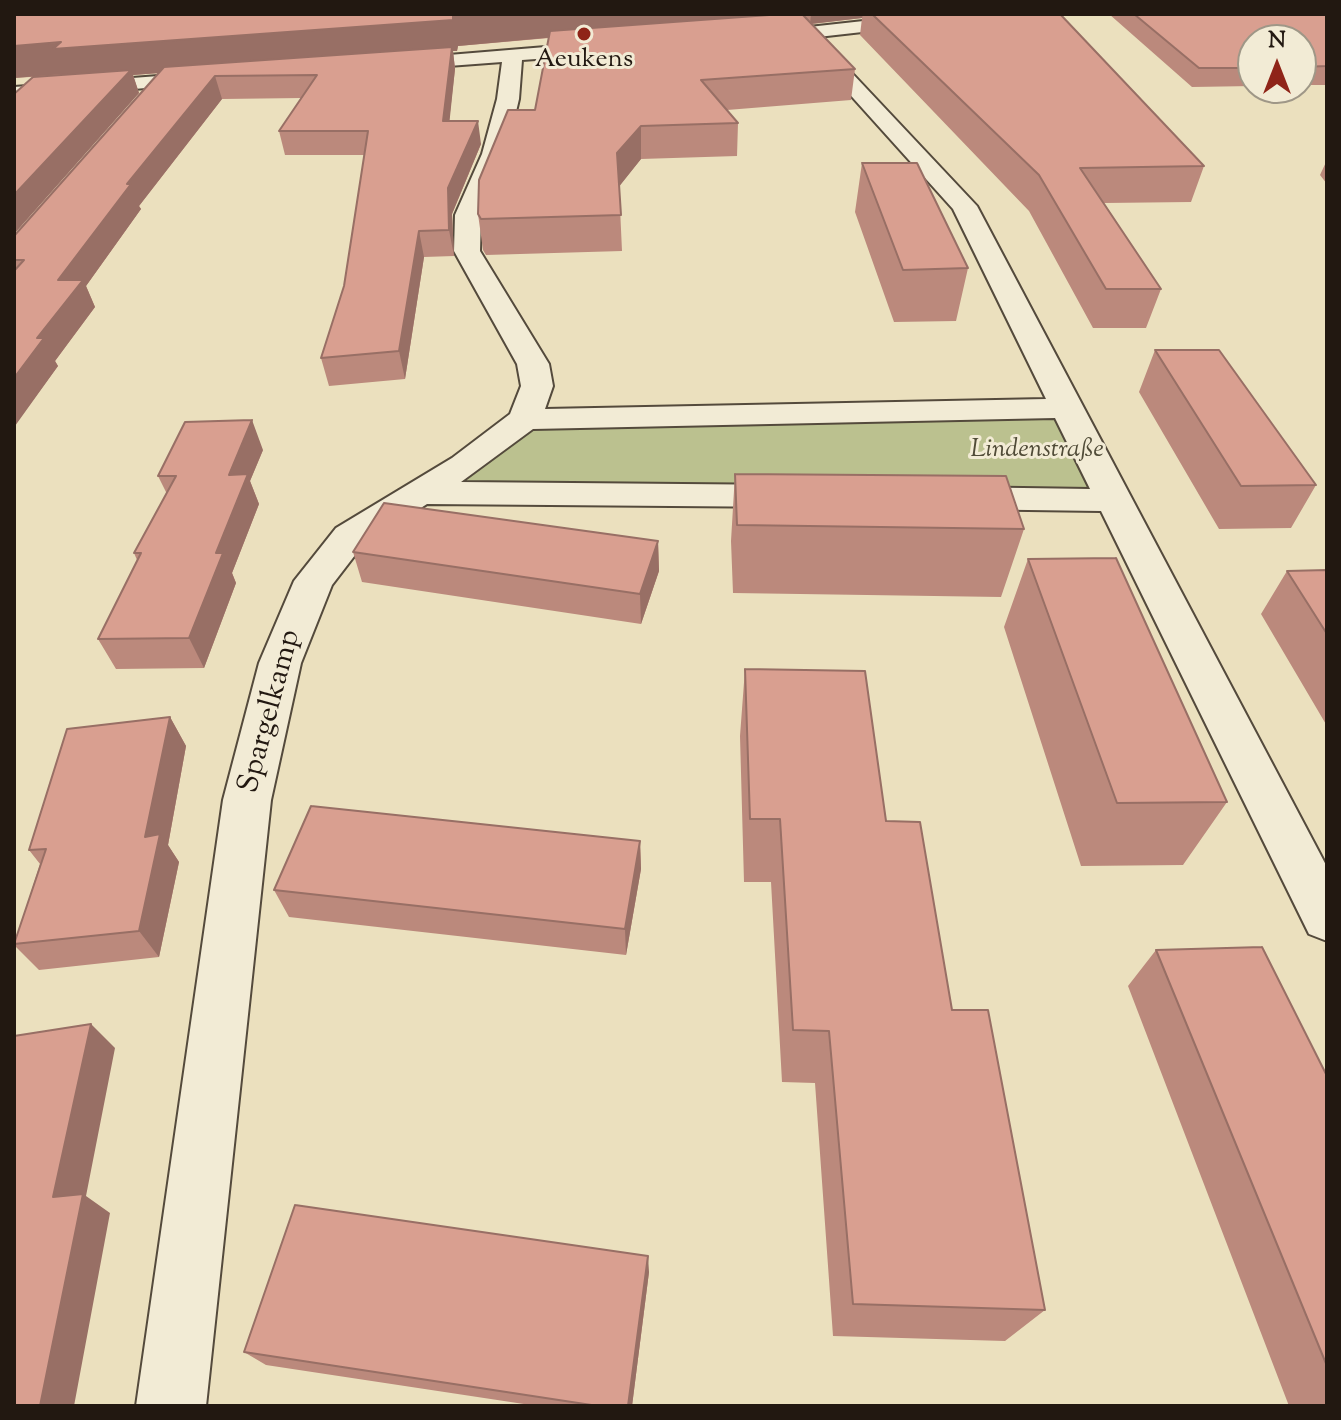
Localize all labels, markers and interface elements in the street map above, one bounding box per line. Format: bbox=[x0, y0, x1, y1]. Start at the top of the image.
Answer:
north arrow bbox=[1237, 24, 1317, 104]
marker: Aeukens bbox=[575, 25, 593, 43]
text: N bbox=[1268, 26, 1286, 58]
place label: Aeukens bbox=[535, 46, 633, 78]
park label: Lindenstraße bbox=[970, 436, 1104, 468]
street label: Spargelkamp bbox=[233, 626, 311, 798]

